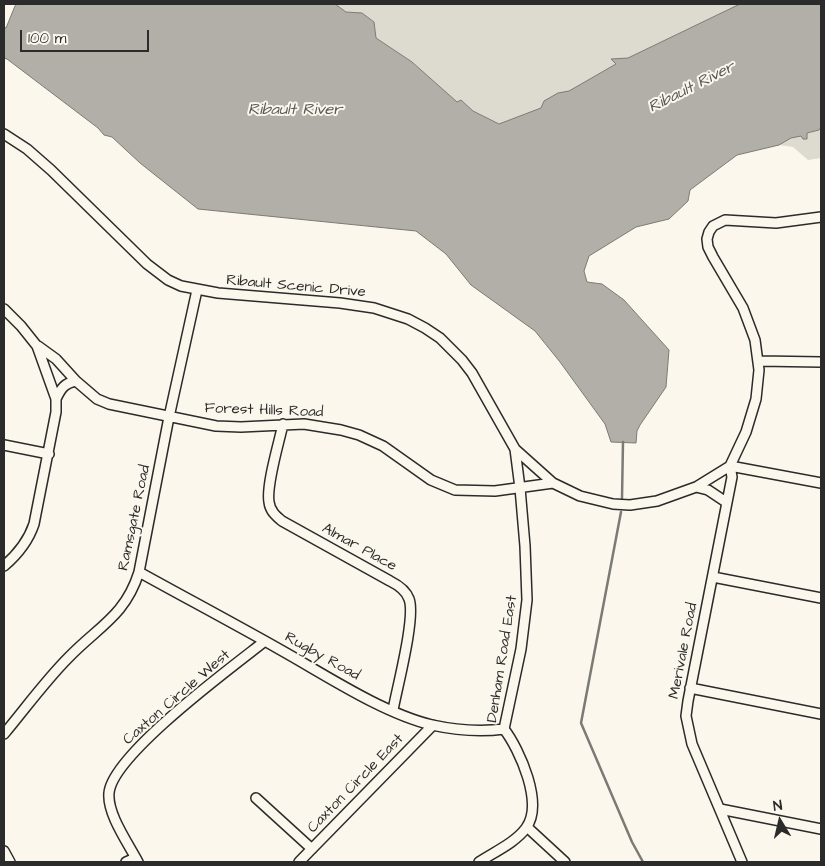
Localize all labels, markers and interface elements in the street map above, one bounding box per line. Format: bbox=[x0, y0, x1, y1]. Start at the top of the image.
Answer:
scale bar bbox=[22, 20, 151, 52]
text: 100 m bbox=[28, 28, 67, 49]
water label: Ribault River bbox=[646, 58, 738, 118]
water label: Ribault River bbox=[248, 101, 342, 121]
street label: Ribault Scenic Drive bbox=[226, 272, 366, 302]
street label: Forest Hills Road bbox=[204, 400, 324, 422]
street label: Ramsgate Road bbox=[115, 464, 155, 572]
street label: Almar Place bbox=[318, 520, 400, 576]
street label: Denham Road East bbox=[484, 594, 522, 724]
street label: Merivale Road bbox=[666, 601, 702, 701]
street label: Rugby Road bbox=[281, 629, 363, 685]
street label: Caxton Circle West bbox=[120, 647, 234, 749]
street label: Caxton Circle East bbox=[304, 731, 408, 837]
north arrow bbox=[755, 796, 805, 846]
text: N bbox=[772, 796, 784, 817]

